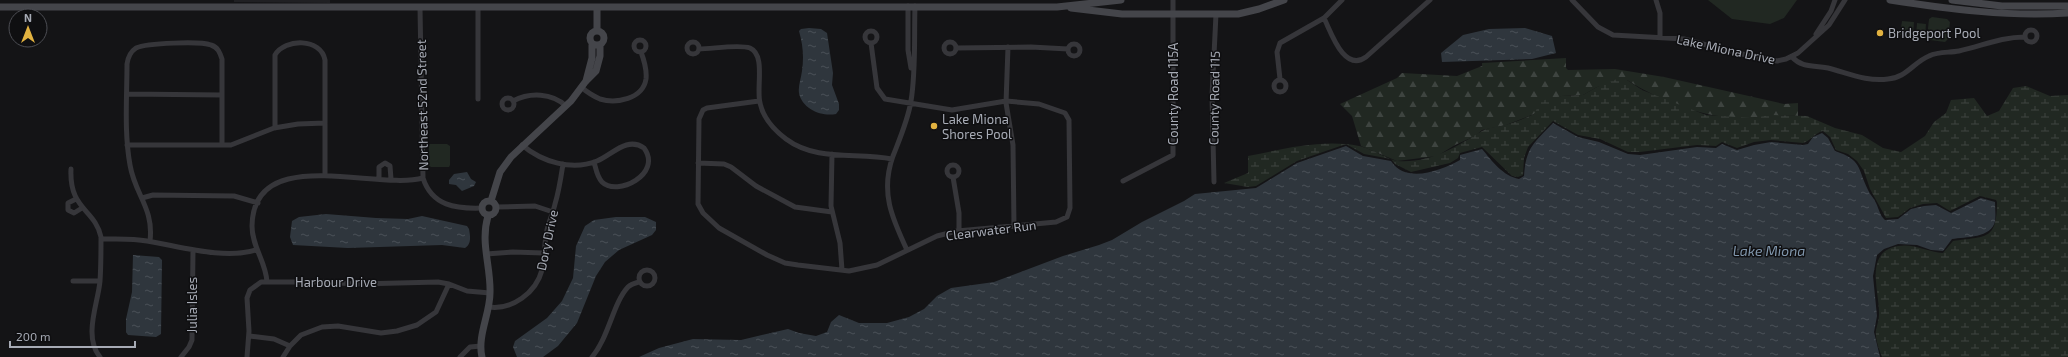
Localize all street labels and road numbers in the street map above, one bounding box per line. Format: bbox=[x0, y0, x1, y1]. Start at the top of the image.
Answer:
street label: Lake Miona Drive bbox=[1675, 31, 1777, 67]
street label: Northeast 52nd Street bbox=[413, 39, 431, 171]
street label: County Road 115A bbox=[1165, 43, 1181, 145]
street label: County Road 115 bbox=[1205, 51, 1223, 145]
street label: Dory Drive bbox=[533, 208, 561, 272]
street label: Clearwater Run bbox=[945, 217, 1037, 243]
street label: Harbour Drive bbox=[295, 274, 377, 290]
street label: Julia Isles bbox=[184, 277, 200, 333]

